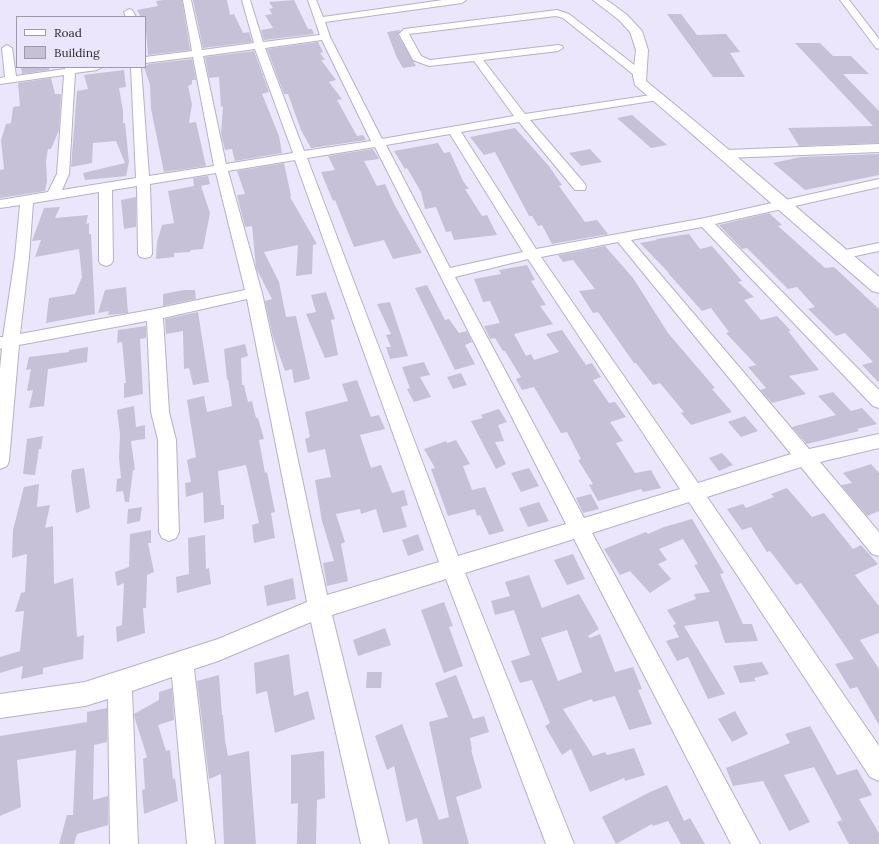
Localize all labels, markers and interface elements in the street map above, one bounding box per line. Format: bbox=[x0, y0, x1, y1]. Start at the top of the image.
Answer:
legend bbox=[16, 16, 146, 68]
text: Road bbox=[54, 25, 82, 40]
text: Building bbox=[54, 45, 100, 60]

